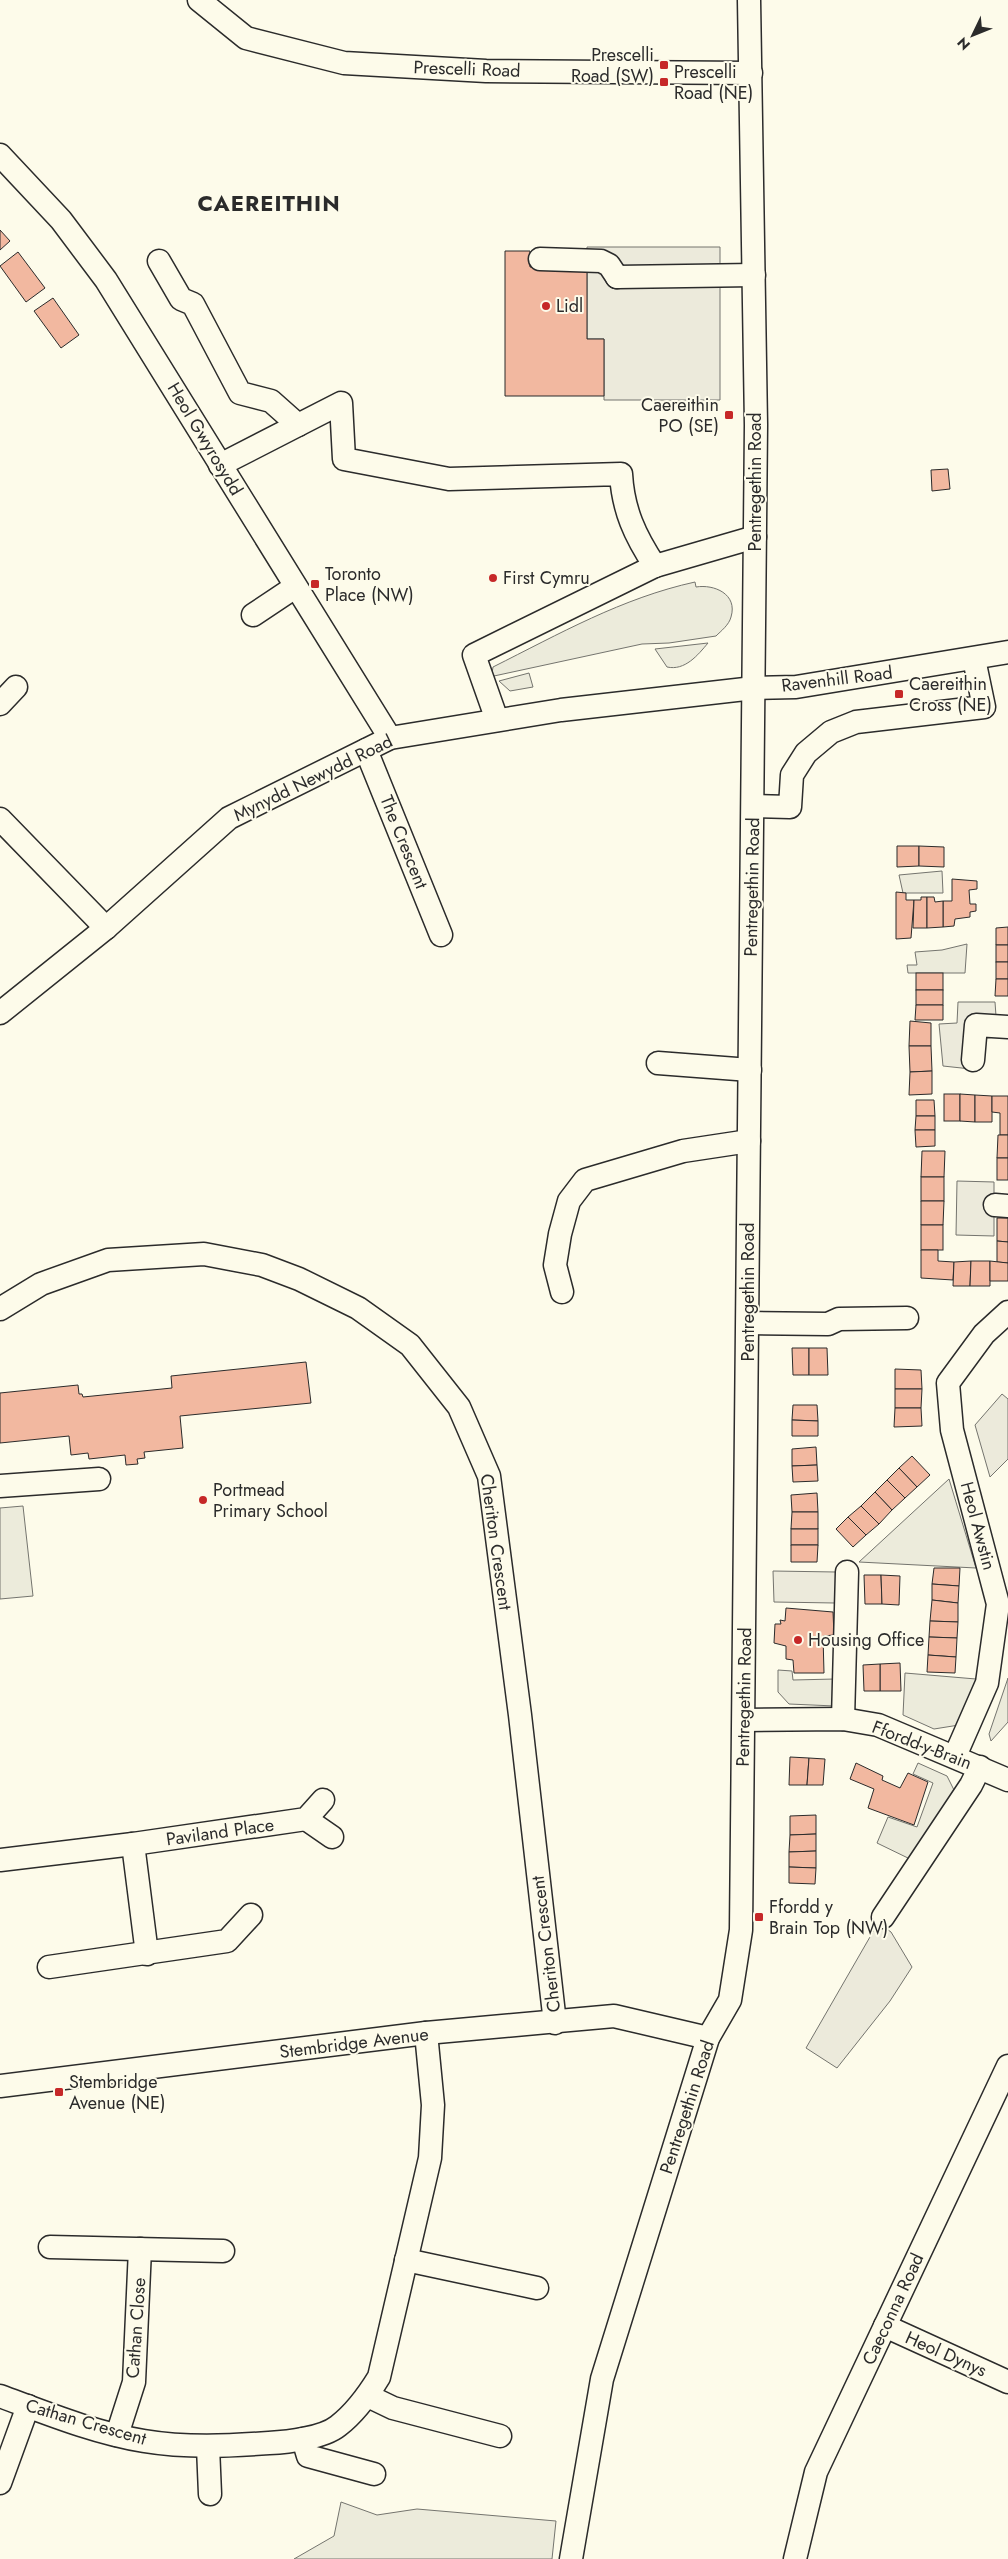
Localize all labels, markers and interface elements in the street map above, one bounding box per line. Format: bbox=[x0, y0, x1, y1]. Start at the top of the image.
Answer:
north arrow bbox=[948, 10, 998, 60]
text: N bbox=[952, 33, 975, 55]
place label: Prescelli Road (SW) bbox=[571, 42, 654, 89]
street label: Prescelli Road bbox=[413, 54, 521, 84]
marker: Prescelli Road (SW) bbox=[658, 59, 670, 71]
place label: Prescelli Road (NE) bbox=[674, 59, 753, 106]
marker: Prescelli Road (NE) bbox=[658, 76, 670, 88]
district label: CAEREITHIN bbox=[197, 187, 341, 219]
place label: Lidl bbox=[556, 293, 583, 319]
marker: Lidl bbox=[540, 300, 552, 312]
street label: Heol Gwyrosydd bbox=[161, 378, 249, 500]
place label: Caereithin PO (SE) bbox=[641, 392, 719, 439]
marker: Caereithin PO (SE) bbox=[723, 409, 735, 421]
street label: Pentregethin Road bbox=[742, 412, 768, 552]
place label: Toronto Place (NW) bbox=[325, 561, 414, 608]
place label: First Cymru bbox=[503, 565, 590, 591]
marker: First Cymru bbox=[487, 572, 499, 584]
marker: Toronto Place (NW) bbox=[309, 578, 321, 590]
street label: Ravenhill Road bbox=[780, 659, 894, 699]
place label: Caereithin Cross (NE) bbox=[909, 671, 992, 718]
marker: Caereithin Cross (NE) bbox=[893, 688, 905, 700]
street label: Mynydd Newydd Road bbox=[229, 728, 397, 828]
street label: The Crescent bbox=[373, 791, 435, 893]
street label: Pentregethin Road bbox=[738, 817, 766, 957]
street label: Pentregethin Road bbox=[735, 1222, 761, 1362]
street label: Cheriton Crescent bbox=[474, 1472, 519, 1612]
place label: Portmead Primary School bbox=[213, 1477, 328, 1524]
street label: Heol Awstin bbox=[954, 1479, 1002, 1573]
marker: Portmead Primary School bbox=[197, 1494, 209, 1506]
street label: Pentregethin Road bbox=[730, 1627, 758, 1767]
place label: Housing Office bbox=[808, 1627, 924, 1653]
marker: Housing Office bbox=[792, 1634, 804, 1646]
street label: Ffordd-y-Brain bbox=[868, 1714, 976, 1776]
street label: Paviland Place bbox=[164, 1812, 276, 1852]
street label: Cheriton Crescent bbox=[525, 1874, 567, 2014]
place label: Ffordd y Brain Top (NW) bbox=[769, 1894, 888, 1941]
marker: Ffordd y Brain Top (NW) bbox=[753, 1911, 765, 1923]
street label: Stembridge Avenue bbox=[278, 2021, 430, 2065]
street label: Pentregethin Road bbox=[653, 2037, 721, 2177]
place label: Stembridge Avenue (NE) bbox=[69, 2069, 165, 2116]
marker: Stembridge Avenue (NE) bbox=[53, 2086, 65, 2098]
street label: Caeconna Road bbox=[856, 2249, 930, 2369]
street label: Cathan Close bbox=[120, 2277, 152, 2379]
street label: Heol Dynys bbox=[901, 2325, 991, 2383]
street label: Cathan Crescent bbox=[22, 2392, 150, 2452]

